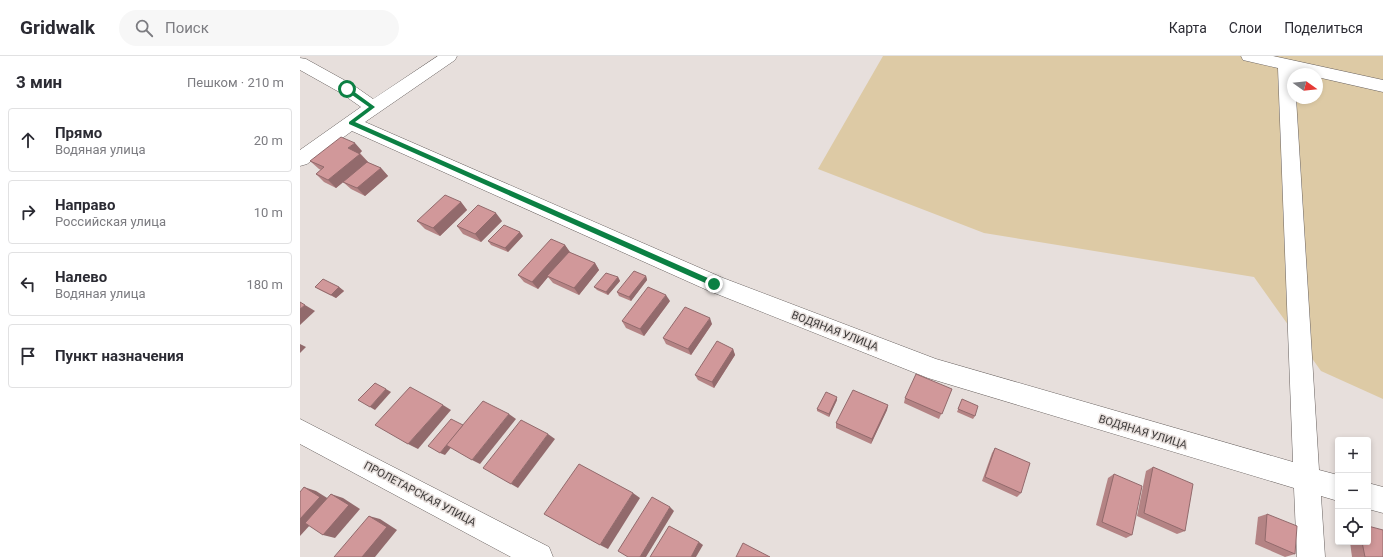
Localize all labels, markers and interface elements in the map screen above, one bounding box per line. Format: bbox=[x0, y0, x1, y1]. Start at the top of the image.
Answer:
search box bbox=[119, 10, 399, 46]
text: Gridwalk bbox=[20, 16, 95, 39]
icon: search bbox=[133, 17, 155, 39]
text: Поиск bbox=[165, 19, 209, 37]
text: Карта bbox=[1169, 20, 1207, 36]
text: Слои bbox=[1229, 20, 1262, 36]
text: Поделиться bbox=[1284, 20, 1363, 36]
north arrow bbox=[1287, 68, 1323, 104]
text: 3 мин bbox=[16, 72, 62, 92]
text: Пешком · 210 m bbox=[187, 75, 284, 90]
route start bbox=[338, 80, 356, 98]
text: Прямо bbox=[55, 124, 102, 142]
icon: ahead bbox=[17, 129, 39, 151]
text: 20 m bbox=[254, 133, 283, 148]
text: Водяная улица bbox=[55, 142, 146, 157]
text: Направо bbox=[55, 196, 116, 214]
icon: right bbox=[17, 201, 39, 223]
text: 10 m bbox=[254, 205, 283, 220]
text: Российская улица bbox=[55, 214, 166, 229]
text: Налево bbox=[55, 268, 107, 286]
icon: left bbox=[17, 273, 39, 295]
route end bbox=[705, 275, 723, 293]
text: 180 m bbox=[246, 277, 283, 292]
text: Водяная улица bbox=[55, 286, 146, 301]
street label: ВОДЯНАЯ УЛИЦА bbox=[790, 308, 881, 354]
icon: arrive bbox=[17, 345, 39, 367]
text: Пункт назначения bbox=[55, 347, 184, 365]
street label: ВОДЯНАЯ УЛИЦА bbox=[1097, 412, 1190, 452]
map controls bbox=[1335, 437, 1371, 545]
button: + bbox=[1335, 437, 1371, 473]
street label: ПРОЛЕТАРСКАЯ УЛИЦА bbox=[362, 459, 479, 530]
button: − bbox=[1335, 473, 1371, 509]
button: locate bbox=[1335, 509, 1371, 545]

